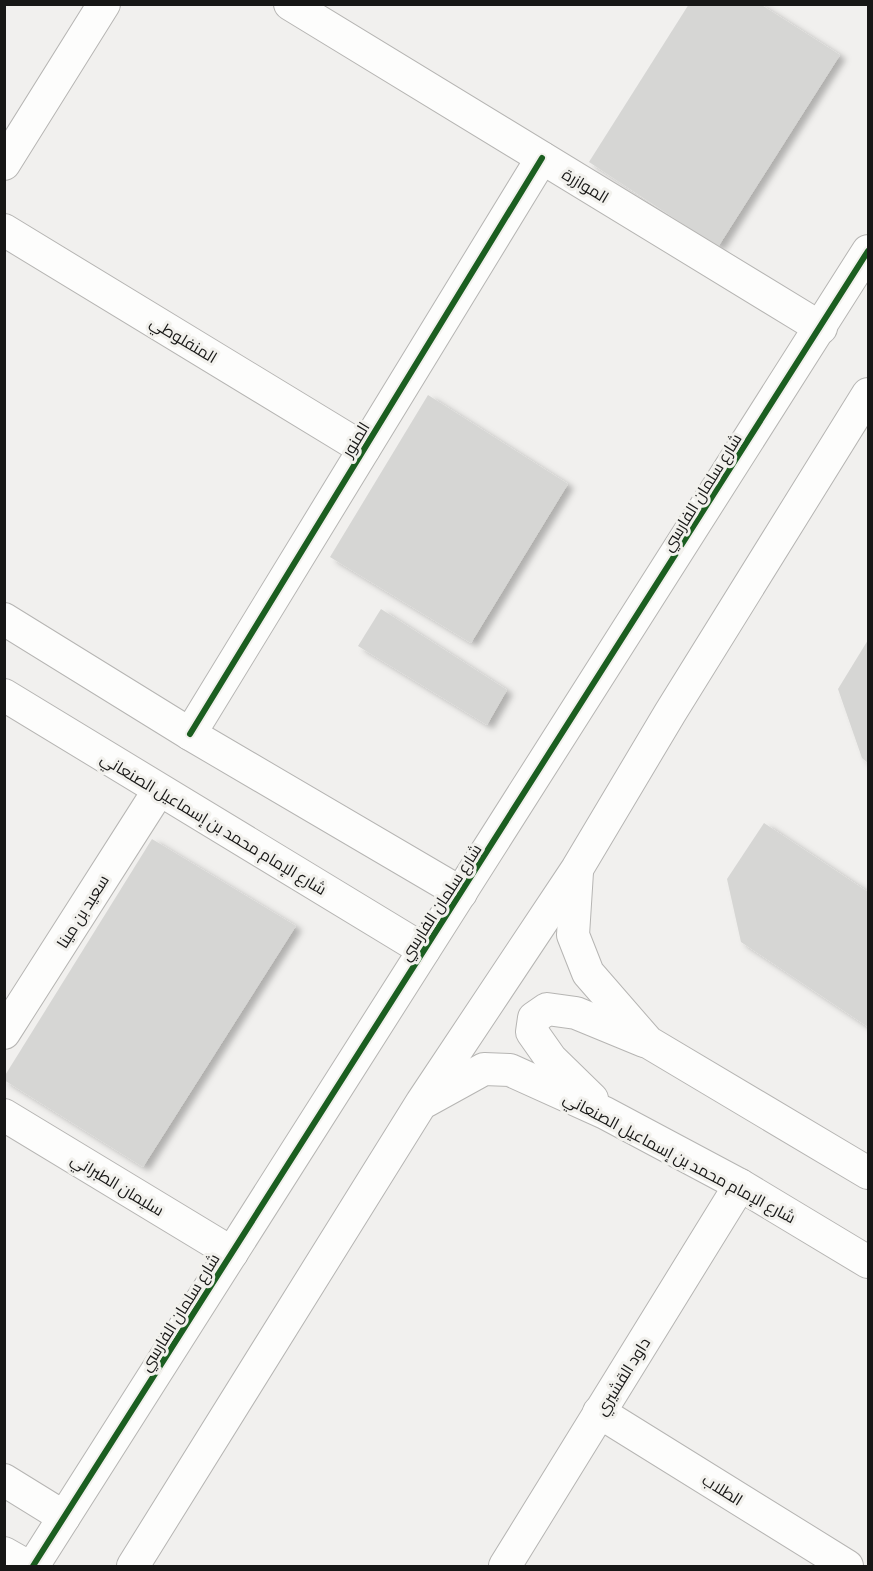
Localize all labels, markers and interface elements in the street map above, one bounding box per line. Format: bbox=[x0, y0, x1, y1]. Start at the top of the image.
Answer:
street label: الموازرة bbox=[559, 164, 613, 207]
street label: المنفلوطي bbox=[145, 312, 221, 371]
street label: المنور bbox=[337, 418, 374, 461]
street label: شارع سلمان الفارسي bbox=[657, 430, 748, 557]
street label: شارع الإمام محمد بن إسماعيل الصنعاني bbox=[95, 748, 330, 902]
street label: شارع سلمان الفارسي bbox=[395, 840, 488, 966]
street label: سعيد بن مينا bbox=[52, 871, 114, 952]
street label: شارع الإمام محمد بن إسماعيل الصنعاني bbox=[558, 1088, 799, 1231]
street label: سليمان الطبراني bbox=[65, 1149, 168, 1224]
street label: شارع سلمان الفارسي bbox=[135, 1250, 226, 1377]
street label: داود القشيري bbox=[591, 1334, 658, 1421]
street label: الطلاب bbox=[699, 1469, 747, 1510]

